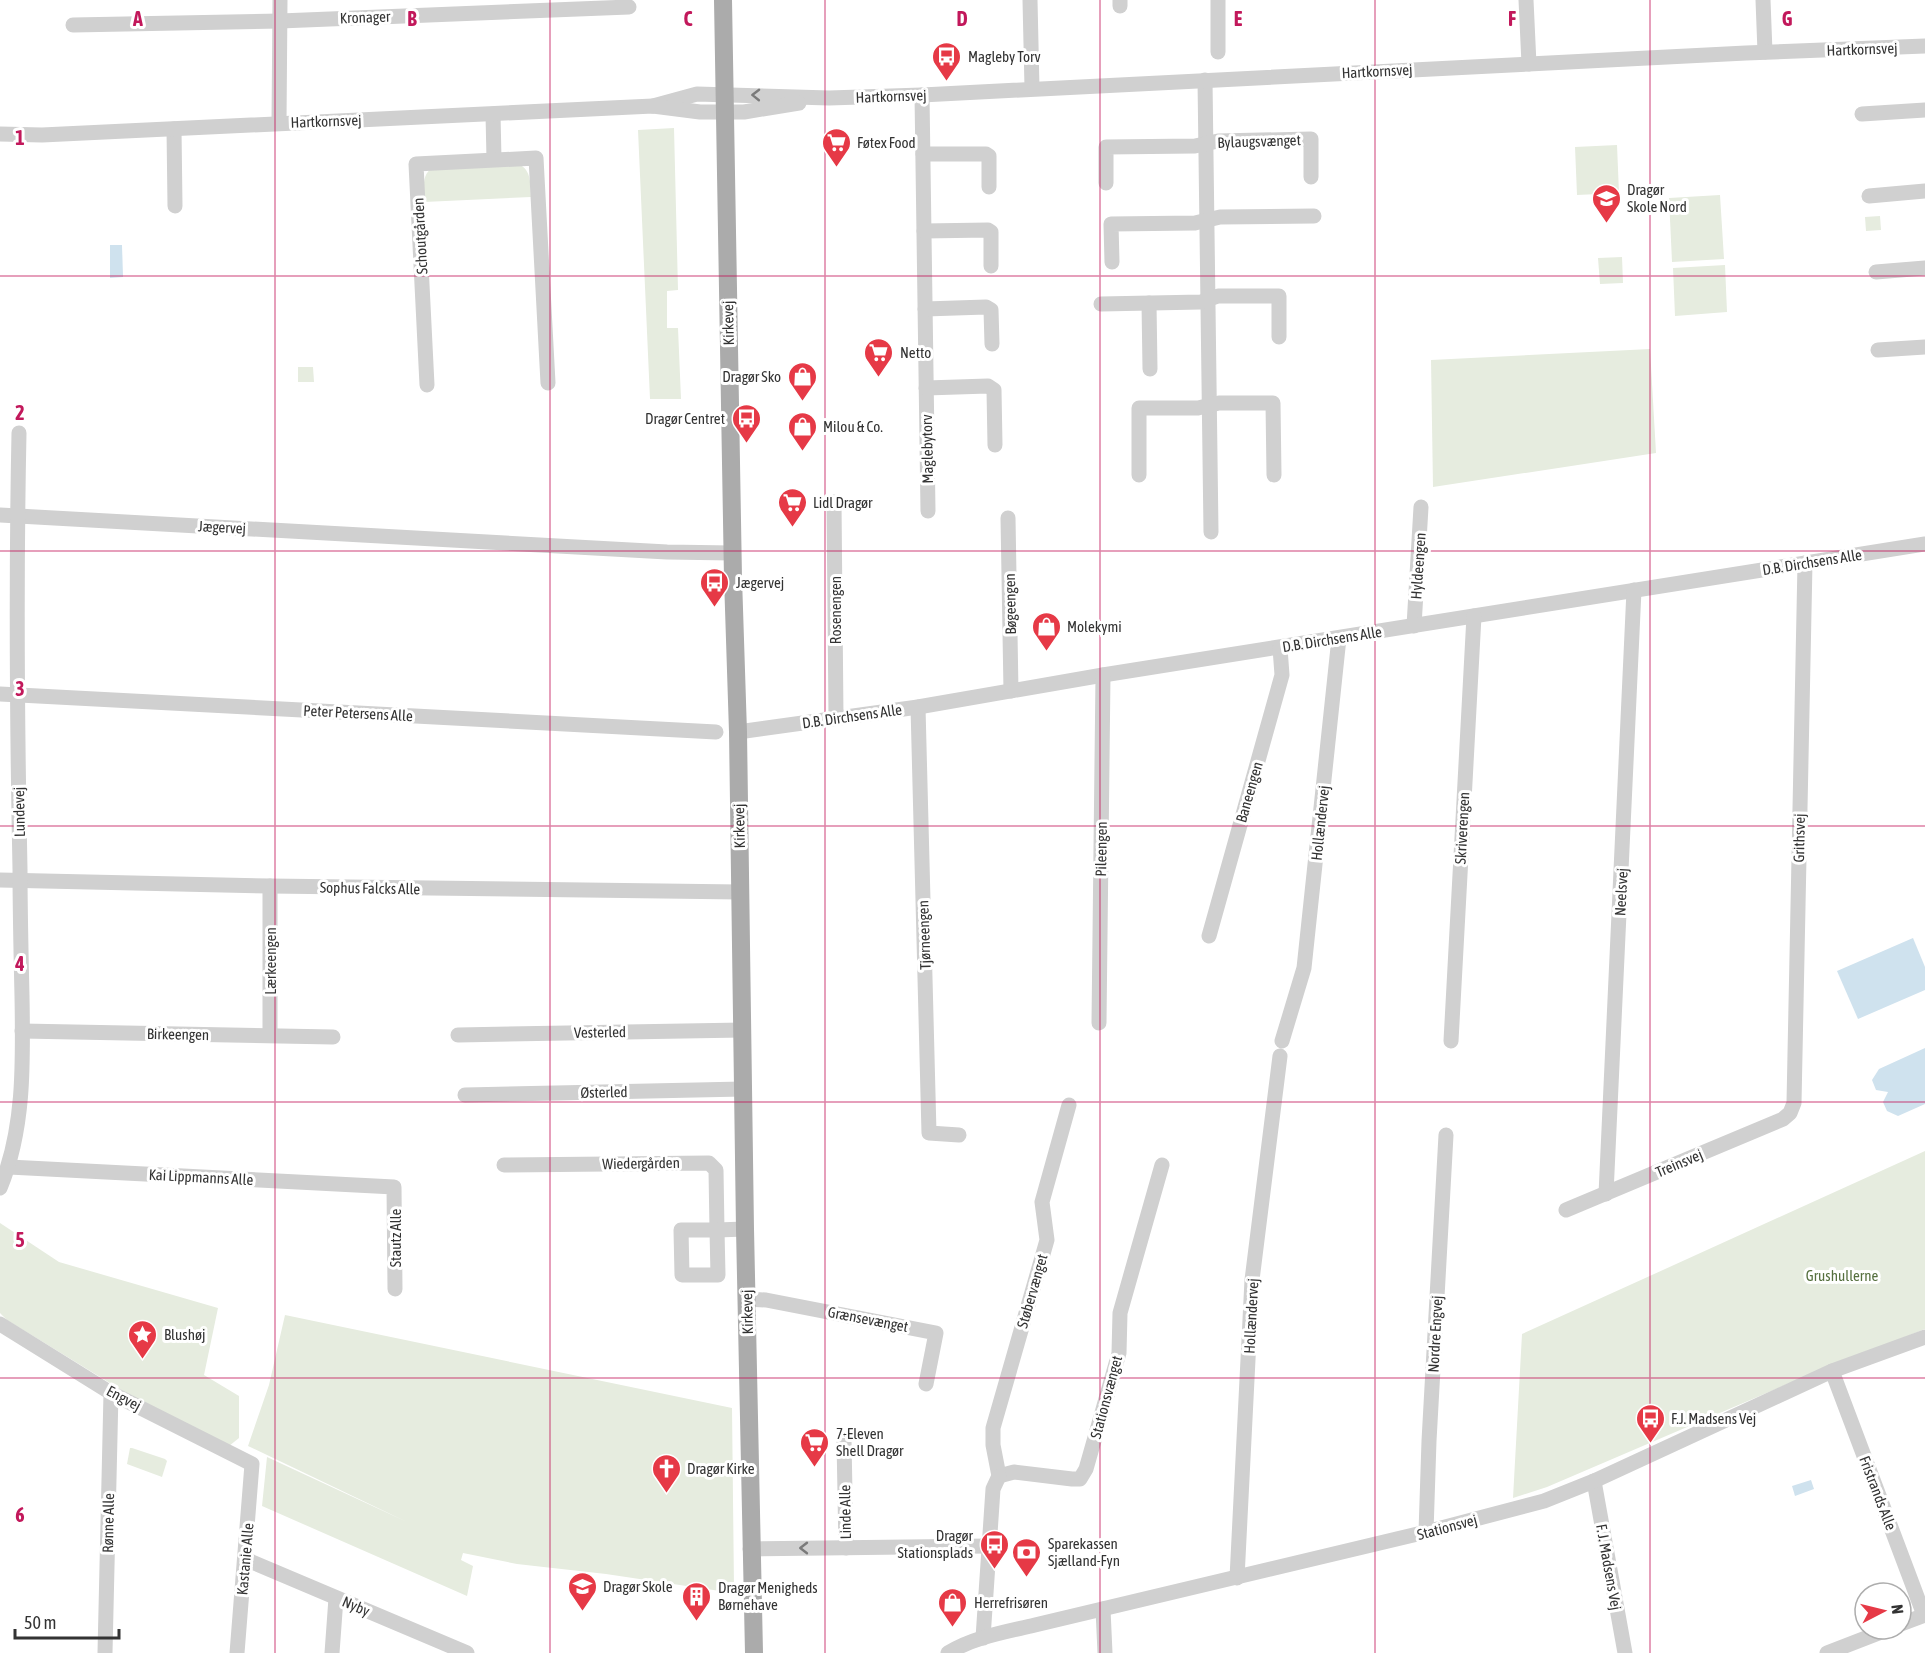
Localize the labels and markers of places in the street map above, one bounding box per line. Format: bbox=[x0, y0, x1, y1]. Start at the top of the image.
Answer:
bus stop icon: Magleby Torv bbox=[931, 40, 963, 82]
place label: Magleby Torv bbox=[968, 48, 1041, 65]
supermarket icon: Føtex Food bbox=[820, 126, 852, 168]
place label: Føtex Food bbox=[857, 134, 916, 151]
place label: Dragør Skole Nord bbox=[1627, 181, 1687, 215]
school or university icon: Dragør Skole Nord bbox=[1590, 182, 1622, 224]
supermarket icon: Netto bbox=[863, 336, 895, 378]
place label: Netto bbox=[900, 344, 931, 361]
shop icon: Dragør Sko bbox=[786, 360, 818, 402]
place label: Dragør Sko bbox=[722, 368, 781, 385]
bus stop icon: Dragør Centret bbox=[730, 402, 762, 444]
place label: Dragør Centret bbox=[645, 410, 725, 427]
shop icon: Milou & Co. bbox=[786, 410, 818, 452]
place label: Milou & Co. bbox=[823, 418, 883, 435]
supermarket icon: Lidl Dragør bbox=[776, 486, 808, 528]
place label: Lidl Dragør bbox=[813, 494, 873, 511]
bus stop icon: Jægervej bbox=[699, 566, 731, 608]
place label: Jægervej bbox=[736, 574, 784, 591]
shop icon: Molekymi bbox=[1030, 610, 1062, 652]
place label: Molekymi bbox=[1067, 618, 1122, 635]
place icon: Blushøj bbox=[127, 1318, 159, 1360]
place label: Blushøj bbox=[164, 1326, 205, 1343]
bus stop icon: F.J. Madsens Vej bbox=[1634, 1402, 1666, 1444]
place label: F.J. Madsens Vej bbox=[1671, 1410, 1756, 1427]
place label: 7-Eleven Shell Dragør bbox=[836, 1425, 904, 1459]
supermarket icon: 7-Eleven Shell Dragør bbox=[799, 1426, 831, 1468]
church icon: Dragør Kirke bbox=[650, 1452, 682, 1494]
place label: Dragør Kirke bbox=[687, 1460, 755, 1477]
place label: Dragør Stationsplads bbox=[898, 1527, 974, 1561]
bus stop icon: Dragør Stationsplads bbox=[978, 1528, 1010, 1570]
place label: Sparekassen Sjælland-Fyn bbox=[1048, 1535, 1120, 1569]
bank icon: Sparekassen Sjælland-Fyn bbox=[1011, 1536, 1043, 1578]
school or university icon: Dragør Skole bbox=[566, 1570, 598, 1612]
place label: Dragør Skole bbox=[603, 1578, 673, 1595]
place label: Dragør Menigheds Børnehave bbox=[718, 1579, 818, 1613]
building icon: Dragør Menigheds Børnehave bbox=[681, 1580, 713, 1622]
shop icon: Herrefrisøren bbox=[937, 1586, 969, 1628]
place label: Herrefrisøren bbox=[974, 1594, 1048, 1611]

